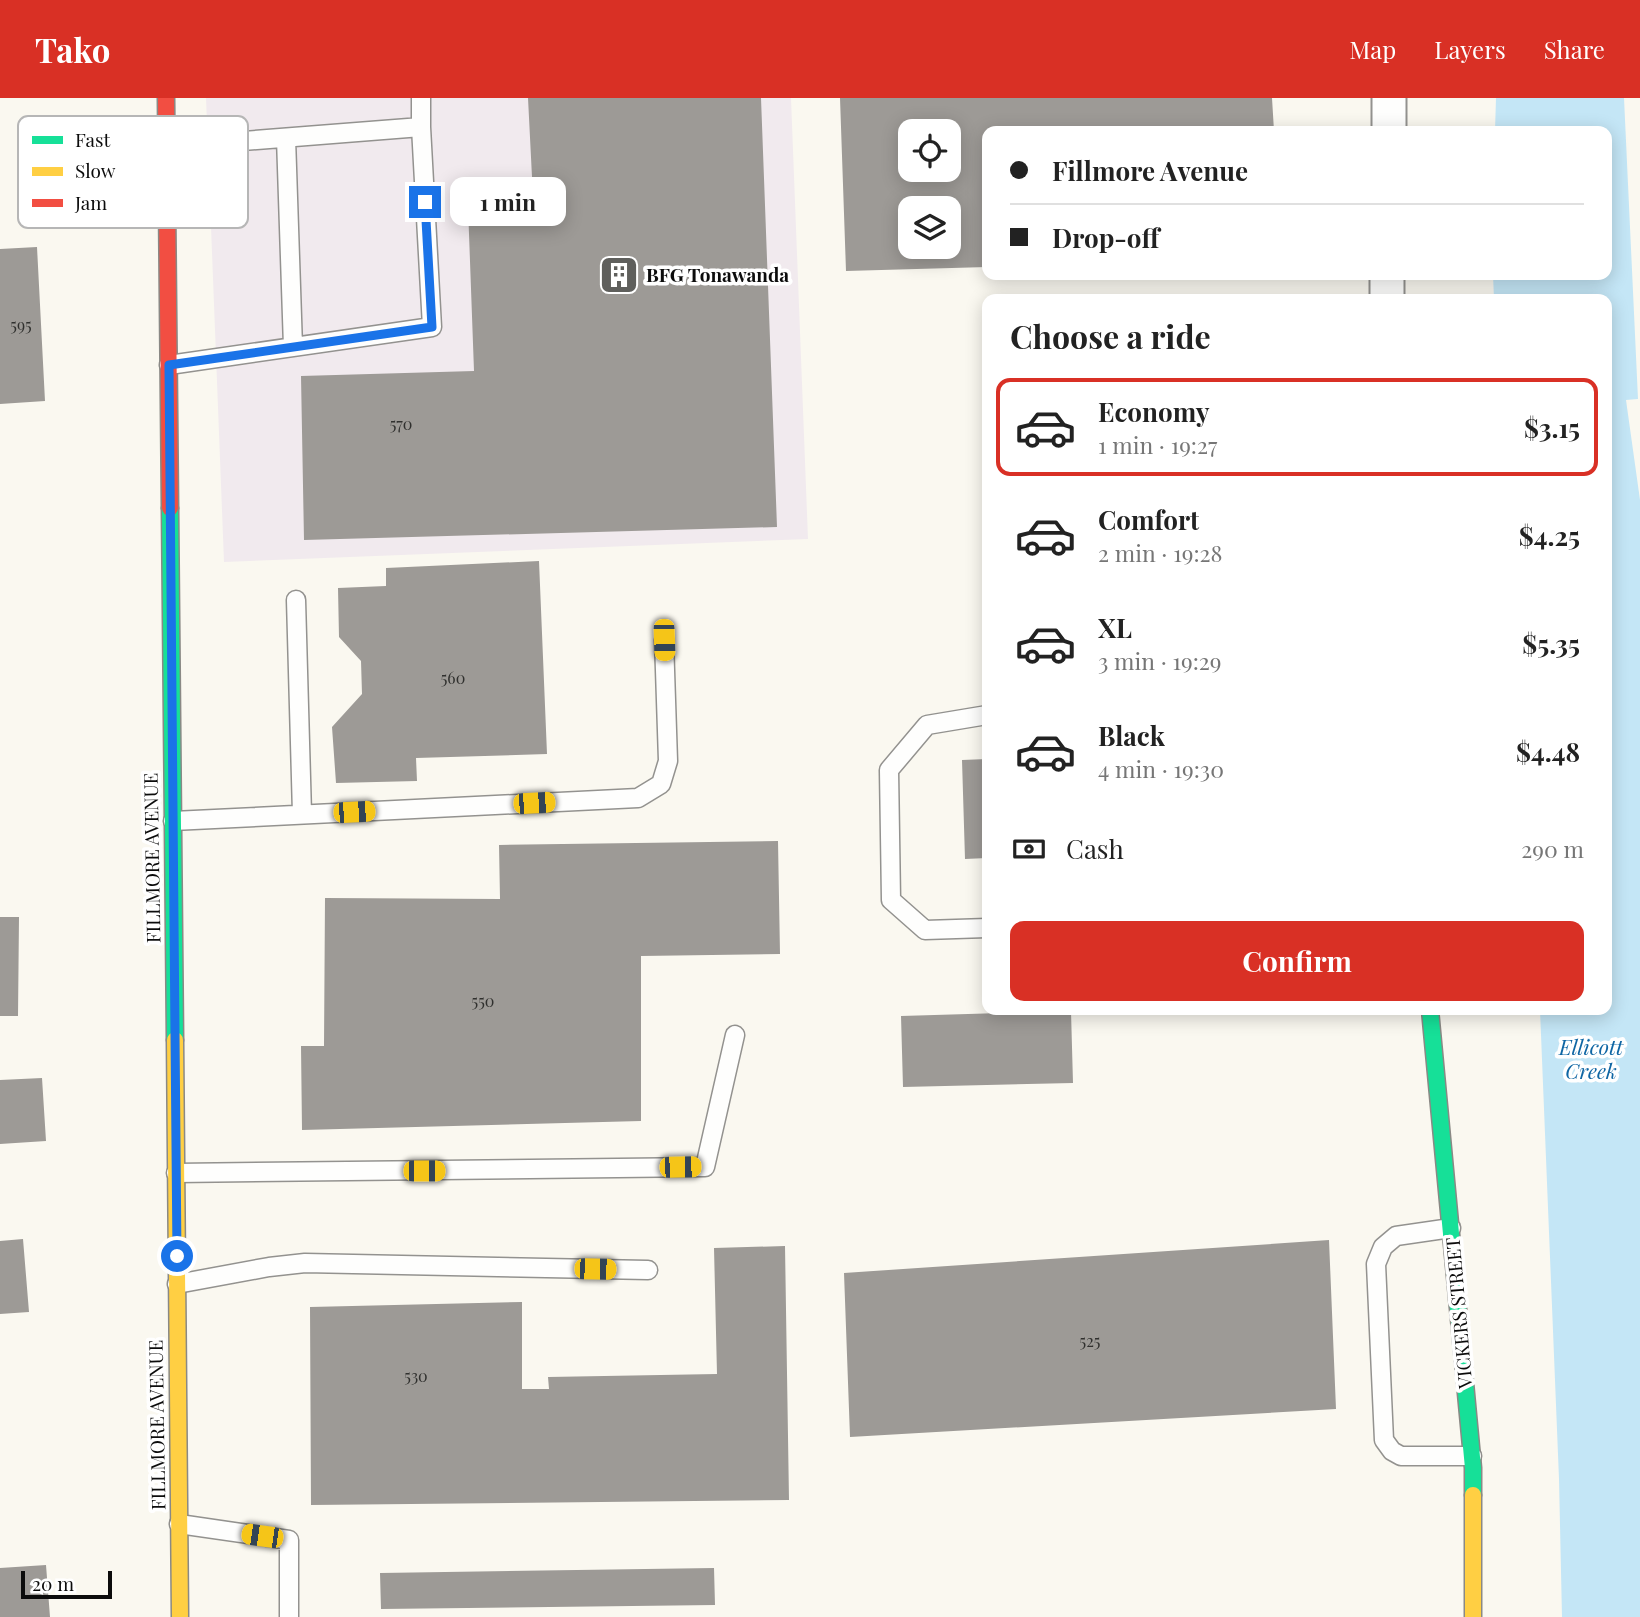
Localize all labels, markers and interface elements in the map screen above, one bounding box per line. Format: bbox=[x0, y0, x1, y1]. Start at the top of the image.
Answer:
text: Tako bbox=[35, 27, 110, 71]
text: Map bbox=[1350, 33, 1396, 65]
text: Layers bbox=[1434, 33, 1506, 65]
text: Share bbox=[1544, 33, 1605, 65]
legend bbox=[18, 116, 248, 228]
map controls bbox=[898, 119, 961, 259]
button: locate bbox=[898, 119, 961, 182]
text: Fast bbox=[75, 126, 111, 152]
text: Fillmore Avenue bbox=[1052, 153, 1248, 188]
text: Slow bbox=[75, 157, 116, 183]
callout: 1 min bbox=[450, 178, 565, 226]
route end bbox=[409, 186, 441, 218]
text: 1 min bbox=[480, 186, 536, 217]
text: Jam bbox=[74, 189, 107, 215]
button: layers bbox=[898, 196, 961, 259]
text: Drop-off bbox=[1052, 220, 1159, 255]
building icon: BFG Tonawanda bbox=[598, 254, 640, 296]
place label: BFG Tonawanda bbox=[646, 261, 789, 287]
house number: 595 bbox=[10, 314, 32, 335]
text: Choose a ride bbox=[1010, 314, 1211, 357]
text: Economy bbox=[1098, 394, 1209, 429]
icon: car bbox=[1014, 396, 1077, 459]
text: $3.15 bbox=[1524, 410, 1580, 445]
house number: 570 bbox=[390, 413, 412, 434]
text: 1 min · 19:27 bbox=[1098, 429, 1217, 460]
text: Comfort bbox=[1098, 502, 1199, 537]
icon: car bbox=[1014, 504, 1077, 567]
text: $4.25 bbox=[1519, 518, 1580, 553]
text: 2 min · 19:28 bbox=[1098, 537, 1222, 568]
text: XL bbox=[1098, 610, 1132, 645]
icon: car bbox=[1014, 612, 1077, 675]
car bbox=[653, 619, 676, 661]
text: $5.35 bbox=[1522, 626, 1580, 661]
text: 3 min · 19:29 bbox=[1098, 645, 1222, 676]
house number: 560 bbox=[441, 667, 465, 688]
text: Black bbox=[1098, 718, 1165, 753]
icon: car bbox=[1014, 720, 1077, 783]
text: $4.48 bbox=[1516, 734, 1580, 769]
text: 4 min · 19:30 bbox=[1098, 753, 1224, 784]
street label: FILLMORE AVENUE bbox=[137, 773, 165, 943]
car bbox=[513, 791, 556, 815]
car bbox=[333, 800, 376, 824]
icon: cash bbox=[1010, 830, 1048, 868]
text: Cash bbox=[1066, 831, 1124, 866]
text: 290 m bbox=[1521, 833, 1584, 864]
button: Confirm bbox=[1010, 921, 1584, 1001]
house number: 550 bbox=[472, 990, 494, 1011]
water label: Ellicott Creek bbox=[1558, 1032, 1624, 1084]
car bbox=[659, 1156, 702, 1178]
car bbox=[404, 1161, 446, 1182]
street label: VICKERS STREET bbox=[1438, 1236, 1478, 1391]
route start bbox=[161, 1240, 193, 1272]
car bbox=[574, 1258, 617, 1280]
house number: 525 bbox=[1080, 1330, 1100, 1351]
street label: FILLMORE AVENUE bbox=[142, 1340, 170, 1510]
house number: 530 bbox=[404, 1365, 428, 1386]
car bbox=[240, 1523, 285, 1549]
scale bar bbox=[21, 1568, 112, 1600]
text: 20 m bbox=[32, 1570, 74, 1596]

